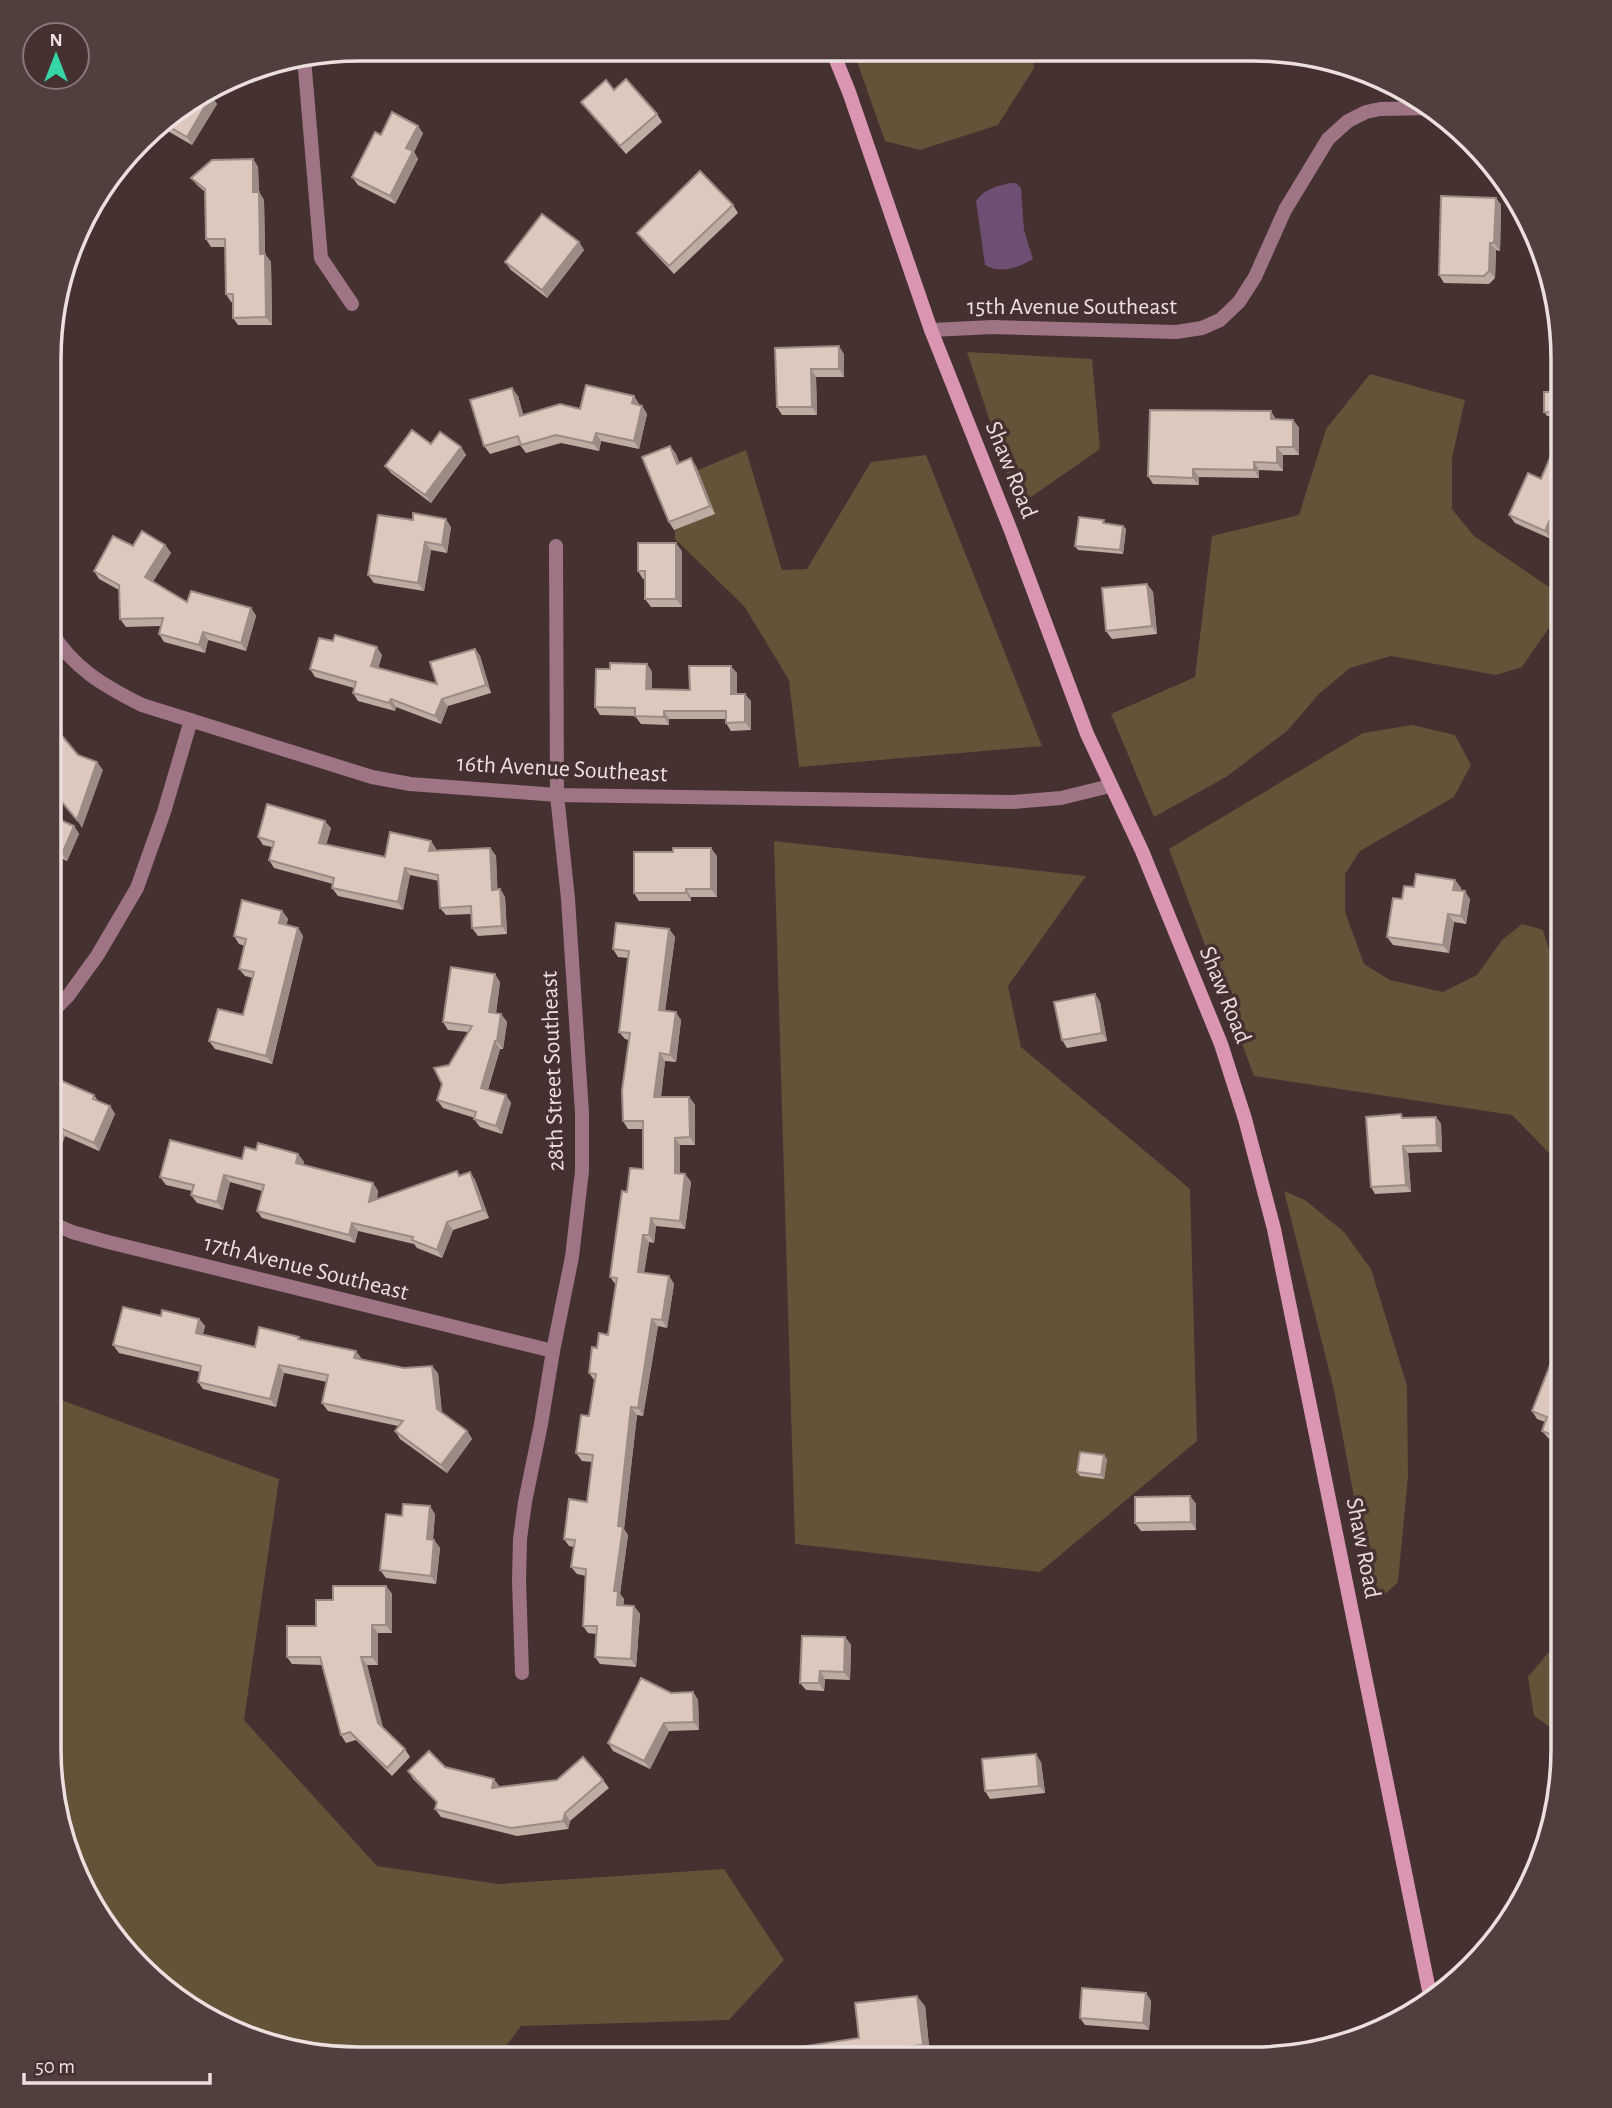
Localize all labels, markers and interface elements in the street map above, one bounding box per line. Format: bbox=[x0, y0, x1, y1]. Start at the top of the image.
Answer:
north arrow bbox=[21, 21, 91, 91]
text: N bbox=[49, 31, 63, 50]
street label: 15th Avenue Southeast bbox=[967, 295, 1177, 319]
street label: Shaw Road bbox=[981, 418, 1041, 522]
street label: 16th Avenue Southeast bbox=[456, 751, 668, 787]
street label: Shaw Road bbox=[1195, 943, 1255, 1047]
street label: 28th Street Southeast bbox=[537, 970, 568, 1172]
street label: 17th Avenue Southeast bbox=[201, 1231, 411, 1305]
street label: Shaw Road bbox=[1341, 1496, 1385, 1600]
scale bar bbox=[24, 2042, 210, 2086]
text: 50 m bbox=[35, 2056, 75, 2077]

